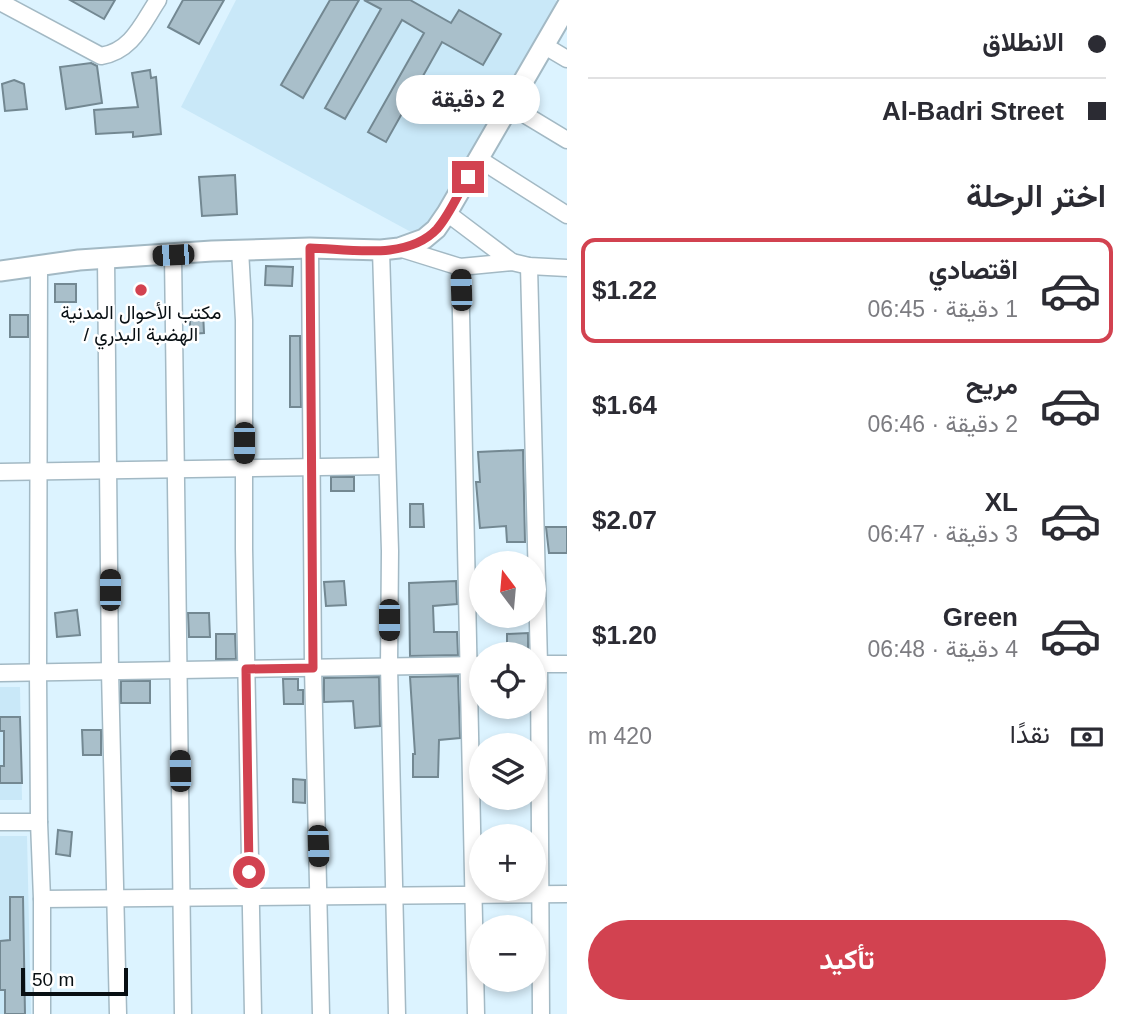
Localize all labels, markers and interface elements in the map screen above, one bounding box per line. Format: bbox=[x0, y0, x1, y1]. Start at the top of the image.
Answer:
text: الانطلاق bbox=[982, 27, 1064, 57]
callout: 2 دقيقة bbox=[396, 76, 540, 124]
text: 2 دقيقة bbox=[431, 86, 505, 112]
text: Al-Badri Street bbox=[882, 96, 1064, 126]
route end bbox=[452, 161, 484, 193]
text: اختر الرحلة bbox=[966, 178, 1106, 214]
car bbox=[152, 243, 195, 267]
text: اقتصادي bbox=[929, 255, 1018, 285]
icon: car bbox=[1039, 259, 1102, 322]
car bbox=[450, 269, 473, 311]
text: $1.22 bbox=[592, 275, 657, 305]
marker: مكتب الأحوال المدنية / الهضبة البدري bbox=[133, 282, 149, 298]
text: 1 دقيقة · 06:45 bbox=[868, 296, 1018, 322]
place label: مكتب الأحوال المدنية / الهضبة البدري bbox=[61, 302, 221, 350]
text: مريح bbox=[966, 370, 1018, 400]
icon: car bbox=[1039, 374, 1102, 437]
text: $1.64 bbox=[592, 390, 657, 420]
text: 2 دقيقة · 06:46 bbox=[868, 411, 1018, 437]
car bbox=[234, 422, 255, 464]
text: XL bbox=[985, 487, 1018, 517]
icon: car bbox=[1039, 489, 1102, 552]
text: $2.07 bbox=[592, 505, 657, 535]
text: 3 دقيقة · 06:47 bbox=[868, 521, 1018, 547]
north arrow bbox=[469, 551, 546, 628]
map controls bbox=[469, 551, 546, 992]
car bbox=[100, 569, 121, 611]
car bbox=[379, 599, 400, 641]
text: Green bbox=[943, 602, 1018, 632]
icon: car bbox=[1039, 604, 1102, 667]
text: $1.20 bbox=[592, 620, 657, 650]
text: 4 دقيقة · 06:48 bbox=[868, 636, 1018, 662]
button: locate bbox=[469, 642, 546, 719]
icon: cash bbox=[1068, 718, 1106, 756]
text: نقدًا bbox=[1010, 719, 1050, 749]
text: 420 m bbox=[588, 723, 652, 749]
button: layers bbox=[469, 733, 546, 810]
car bbox=[170, 750, 191, 792]
button: + bbox=[469, 824, 546, 901]
car bbox=[307, 825, 330, 867]
route start bbox=[233, 856, 265, 888]
button: − bbox=[469, 915, 546, 992]
button: تأكيد bbox=[588, 920, 1106, 1000]
scale bar bbox=[21, 965, 128, 997]
text: 50 m bbox=[32, 969, 74, 990]

